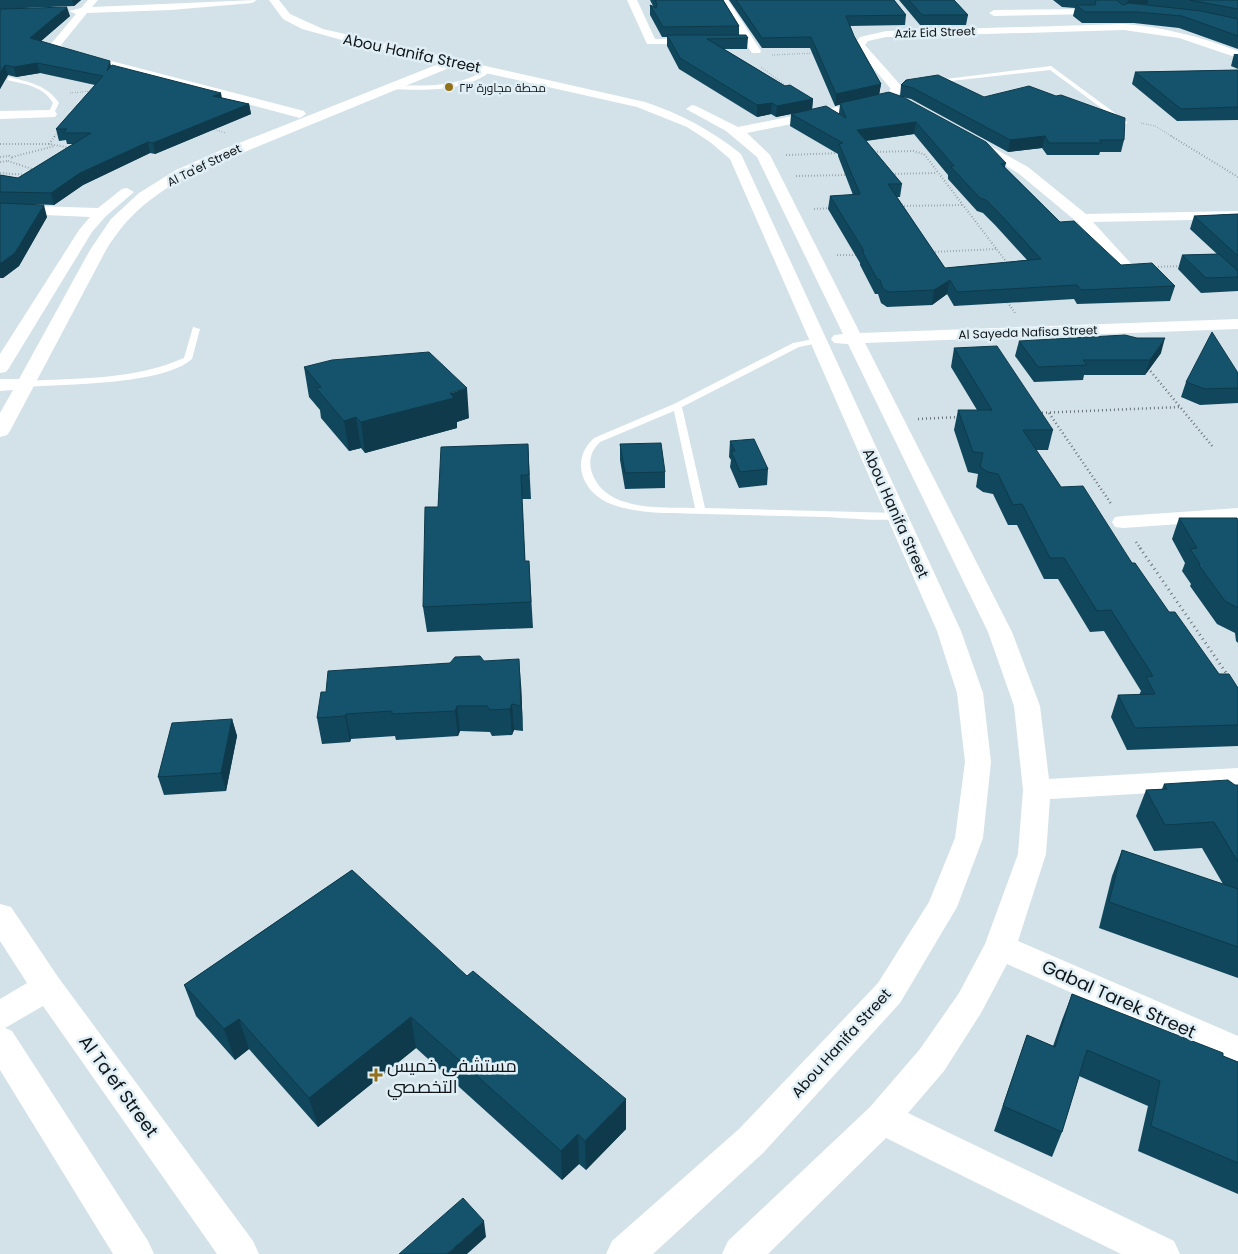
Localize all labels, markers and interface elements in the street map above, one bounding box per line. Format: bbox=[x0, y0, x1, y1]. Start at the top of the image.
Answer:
street label: Aziz Eid Street bbox=[894, 22, 976, 42]
street label: Abou Hanifa Street bbox=[341, 28, 483, 78]
place label: محطة مجاورة ٢٣ bbox=[459, 79, 546, 96]
marker: محطة مجاورة ٢٣ bbox=[443, 81, 455, 93]
street label: Al Ta'ef Street bbox=[164, 140, 244, 190]
street label: Al Sayeda Nafisa Street bbox=[958, 321, 1098, 343]
street label: Abou Hanifa Street bbox=[858, 445, 934, 581]
street label: Gabal Tarek Street bbox=[1038, 954, 1200, 1044]
street label: Abou Hanifa Street bbox=[786, 984, 896, 1102]
street label: Al Ta'ef Street bbox=[73, 1030, 165, 1142]
place label: مستشفى خميس التخصصي bbox=[387, 1053, 517, 1100]
marker: مستشفى خميس التخصصي bbox=[369, 1068, 383, 1082]

